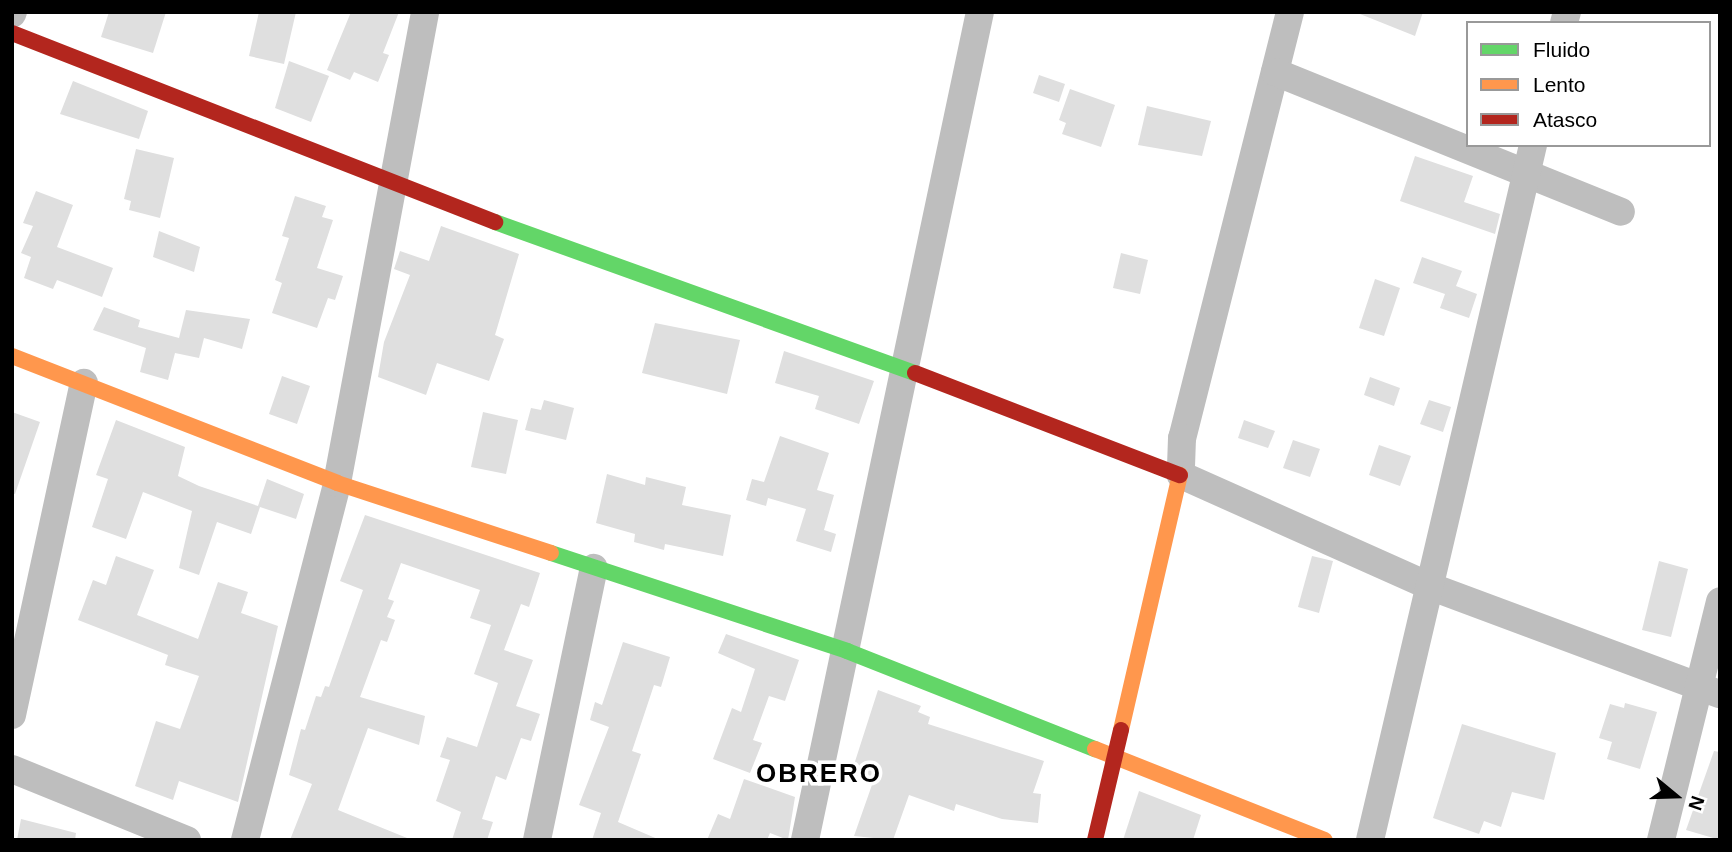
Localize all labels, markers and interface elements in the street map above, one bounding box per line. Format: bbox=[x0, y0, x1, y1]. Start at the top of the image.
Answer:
legend bbox=[1466, 21, 1711, 147]
text: Fluido bbox=[1533, 38, 1590, 61]
text: Lento bbox=[1533, 73, 1586, 96]
text: Atasco bbox=[1533, 108, 1597, 131]
district label: OBRERO bbox=[757, 758, 881, 790]
north arrow bbox=[1641, 761, 1711, 831]
text: N bbox=[1684, 793, 1708, 813]

